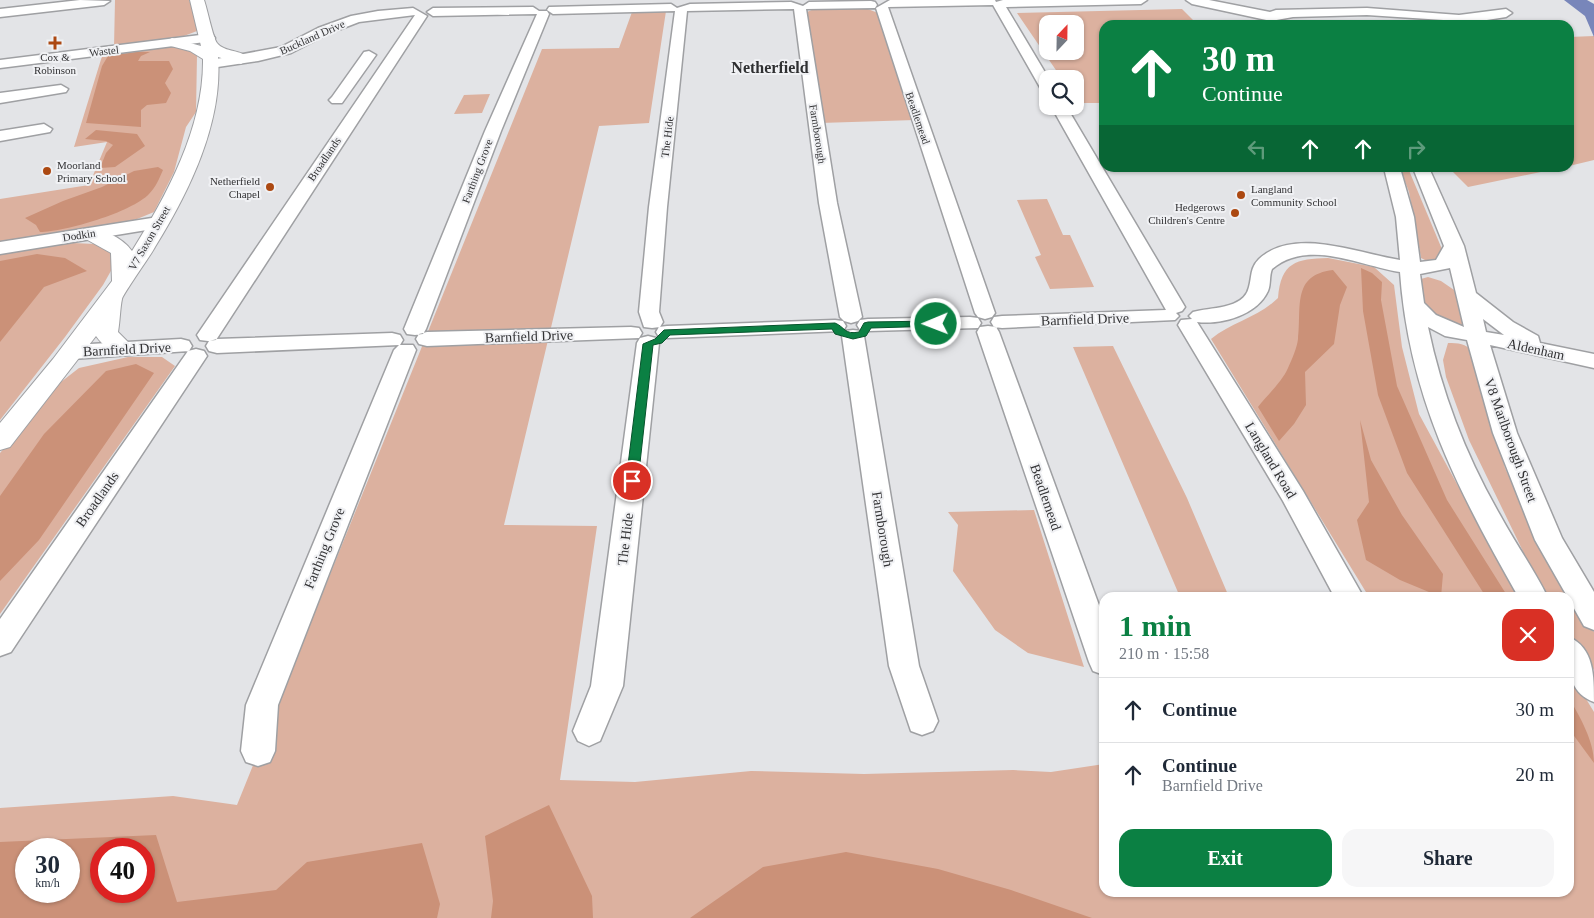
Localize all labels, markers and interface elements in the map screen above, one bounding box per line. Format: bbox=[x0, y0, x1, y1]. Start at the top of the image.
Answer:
north arrow bbox=[1039, 15, 1084, 60]
map controls bbox=[1039, 15, 1084, 115]
street label: Buckland Drive bbox=[278, 17, 347, 57]
marker: Cox & Robinson bbox=[49, 37, 61, 49]
icon: ahead bbox=[1119, 40, 1184, 105]
text: 30 m bbox=[1202, 40, 1275, 79]
street label: Wastel bbox=[89, 43, 119, 59]
place label: Cox & Robinson bbox=[34, 51, 77, 76]
district label: Netherfield bbox=[731, 59, 809, 76]
button: search bbox=[1039, 70, 1084, 115]
text: Continue bbox=[1202, 81, 1283, 106]
street label: Beadlemead bbox=[903, 90, 933, 146]
street label: Farmborough bbox=[807, 103, 829, 165]
street label: The Hide bbox=[659, 116, 675, 158]
street label: Broadlands bbox=[305, 135, 343, 183]
icon: left bbox=[1243, 135, 1271, 163]
icon: ahead bbox=[1296, 135, 1324, 163]
icon: ahead bbox=[1349, 135, 1377, 163]
icon: right bbox=[1402, 135, 1430, 163]
street label: Farthing Grove bbox=[459, 137, 495, 205]
place label: Moorland Primary School bbox=[57, 159, 126, 184]
marker: Moorland Primary School bbox=[41, 165, 53, 177]
place label: Netherfield Chapel bbox=[210, 175, 260, 200]
marker: Netherfield Chapel bbox=[264, 181, 276, 193]
place label: Langland Community School bbox=[1251, 183, 1337, 208]
marker: Langland Community School bbox=[1235, 189, 1247, 201]
place label: Hedgerows Children's Centre bbox=[1148, 201, 1225, 226]
street label: V7 Saxon Street bbox=[126, 204, 172, 272]
marker: Hedgerows Children's Centre bbox=[1229, 207, 1241, 219]
street label: Dodkin bbox=[62, 226, 97, 244]
position arrow bbox=[909, 297, 961, 349]
street label: Barnfield Drive bbox=[1041, 310, 1129, 329]
street label: Barnfield Drive bbox=[485, 327, 573, 346]
street label: Aldenham bbox=[1506, 336, 1566, 363]
street label: Barnfield Drive bbox=[83, 340, 171, 359]
street label: V8 Marlborough Street bbox=[1481, 376, 1540, 504]
street label: Langland Road bbox=[1242, 420, 1299, 501]
pin bbox=[611, 460, 653, 502]
street label: Beadlemead bbox=[1027, 462, 1064, 532]
icon: arrive bbox=[618, 467, 646, 495]
street label: Broadlands bbox=[73, 469, 122, 530]
street label: Farmborough bbox=[869, 490, 896, 568]
street label: Farthing Grove bbox=[301, 506, 348, 591]
street label: The Hide bbox=[615, 512, 636, 566]
text: 1 min bbox=[1119, 609, 1192, 642]
button: close bbox=[1502, 609, 1554, 661]
text: 210 m · 15:58 bbox=[1119, 645, 1209, 662]
icon: ahead bbox=[1119, 696, 1147, 724]
text: Continue bbox=[1162, 699, 1237, 720]
text: 30 m bbox=[1515, 699, 1554, 720]
text: Continue bbox=[1162, 755, 1237, 776]
icon: ahead bbox=[1119, 761, 1147, 789]
text: 20 m bbox=[1515, 764, 1554, 785]
text: Barnfield Drive bbox=[1162, 777, 1263, 794]
button: Exit bbox=[1119, 829, 1332, 887]
button: Share bbox=[1342, 829, 1554, 887]
speed limit sign: 40 bbox=[90, 838, 155, 903]
text: 30 bbox=[35, 851, 60, 878]
text: km/h bbox=[35, 876, 60, 890]

